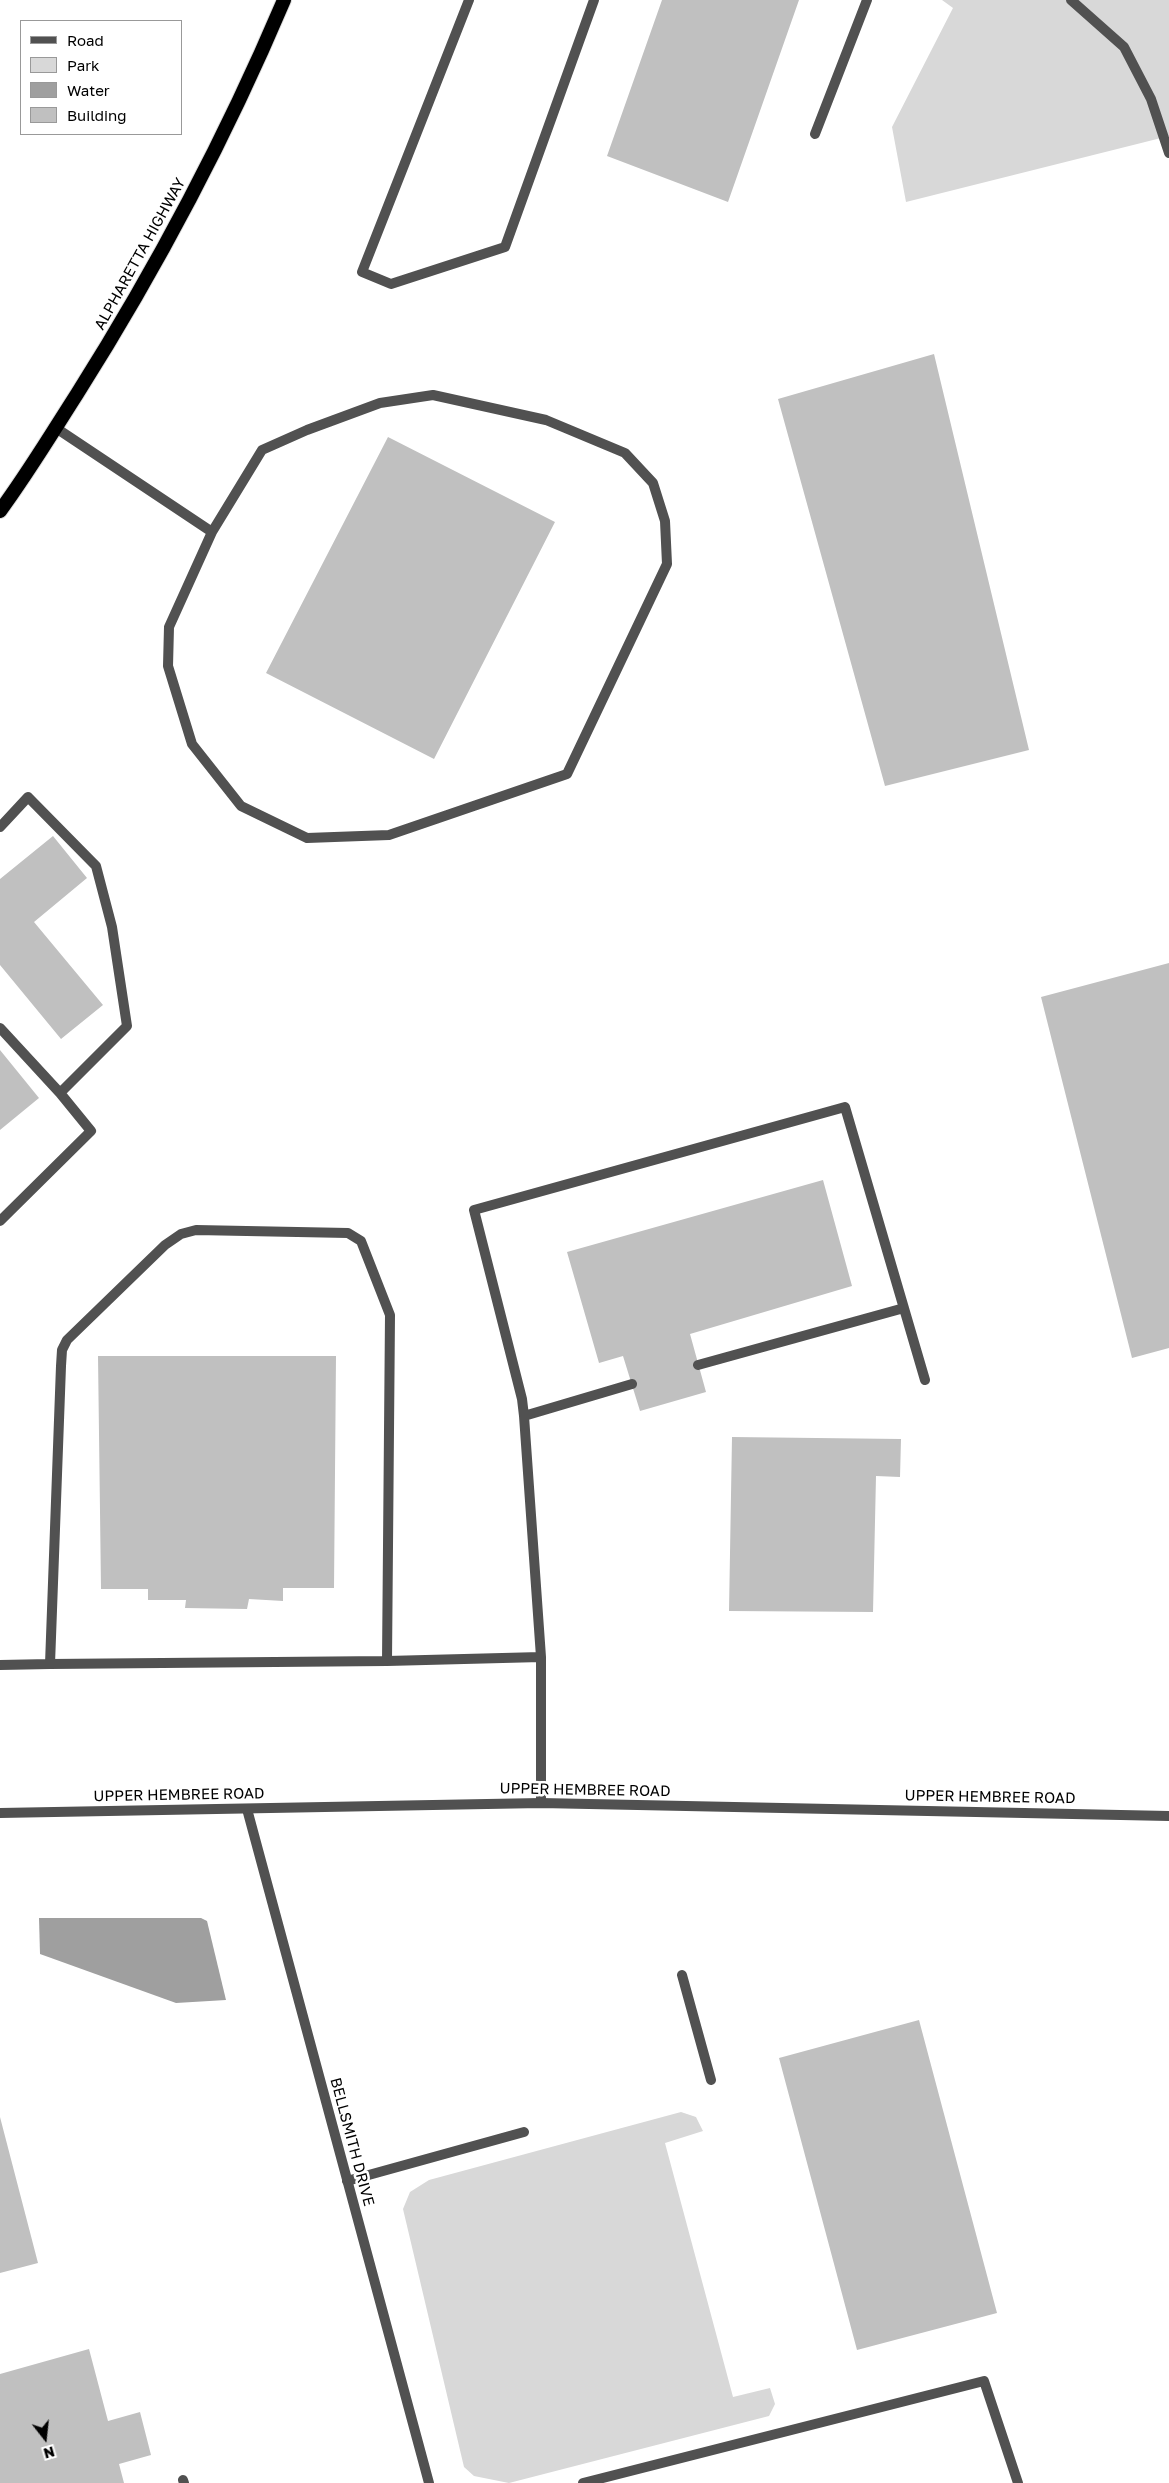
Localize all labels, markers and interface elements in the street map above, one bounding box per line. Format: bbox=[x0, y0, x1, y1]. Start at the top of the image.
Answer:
legend bbox=[20, 20, 182, 135]
text: Road bbox=[67, 31, 104, 49]
text: Park bbox=[67, 56, 99, 74]
text: Water bbox=[67, 81, 110, 99]
text: Building bbox=[67, 106, 127, 124]
street label: ALPHARETTA HIGHWAY bbox=[91, 175, 189, 333]
street label: UPPER HEMBREE ROAD bbox=[499, 1780, 671, 1800]
street label: UPPER HEMBREE ROAD bbox=[93, 1785, 265, 1805]
street label: UPPER HEMBREE ROAD bbox=[904, 1787, 1076, 1807]
street label: BELLSMITH DRIVE bbox=[326, 2076, 378, 2208]
north arrow bbox=[20, 2413, 70, 2463]
text: N bbox=[42, 2443, 57, 2463]

